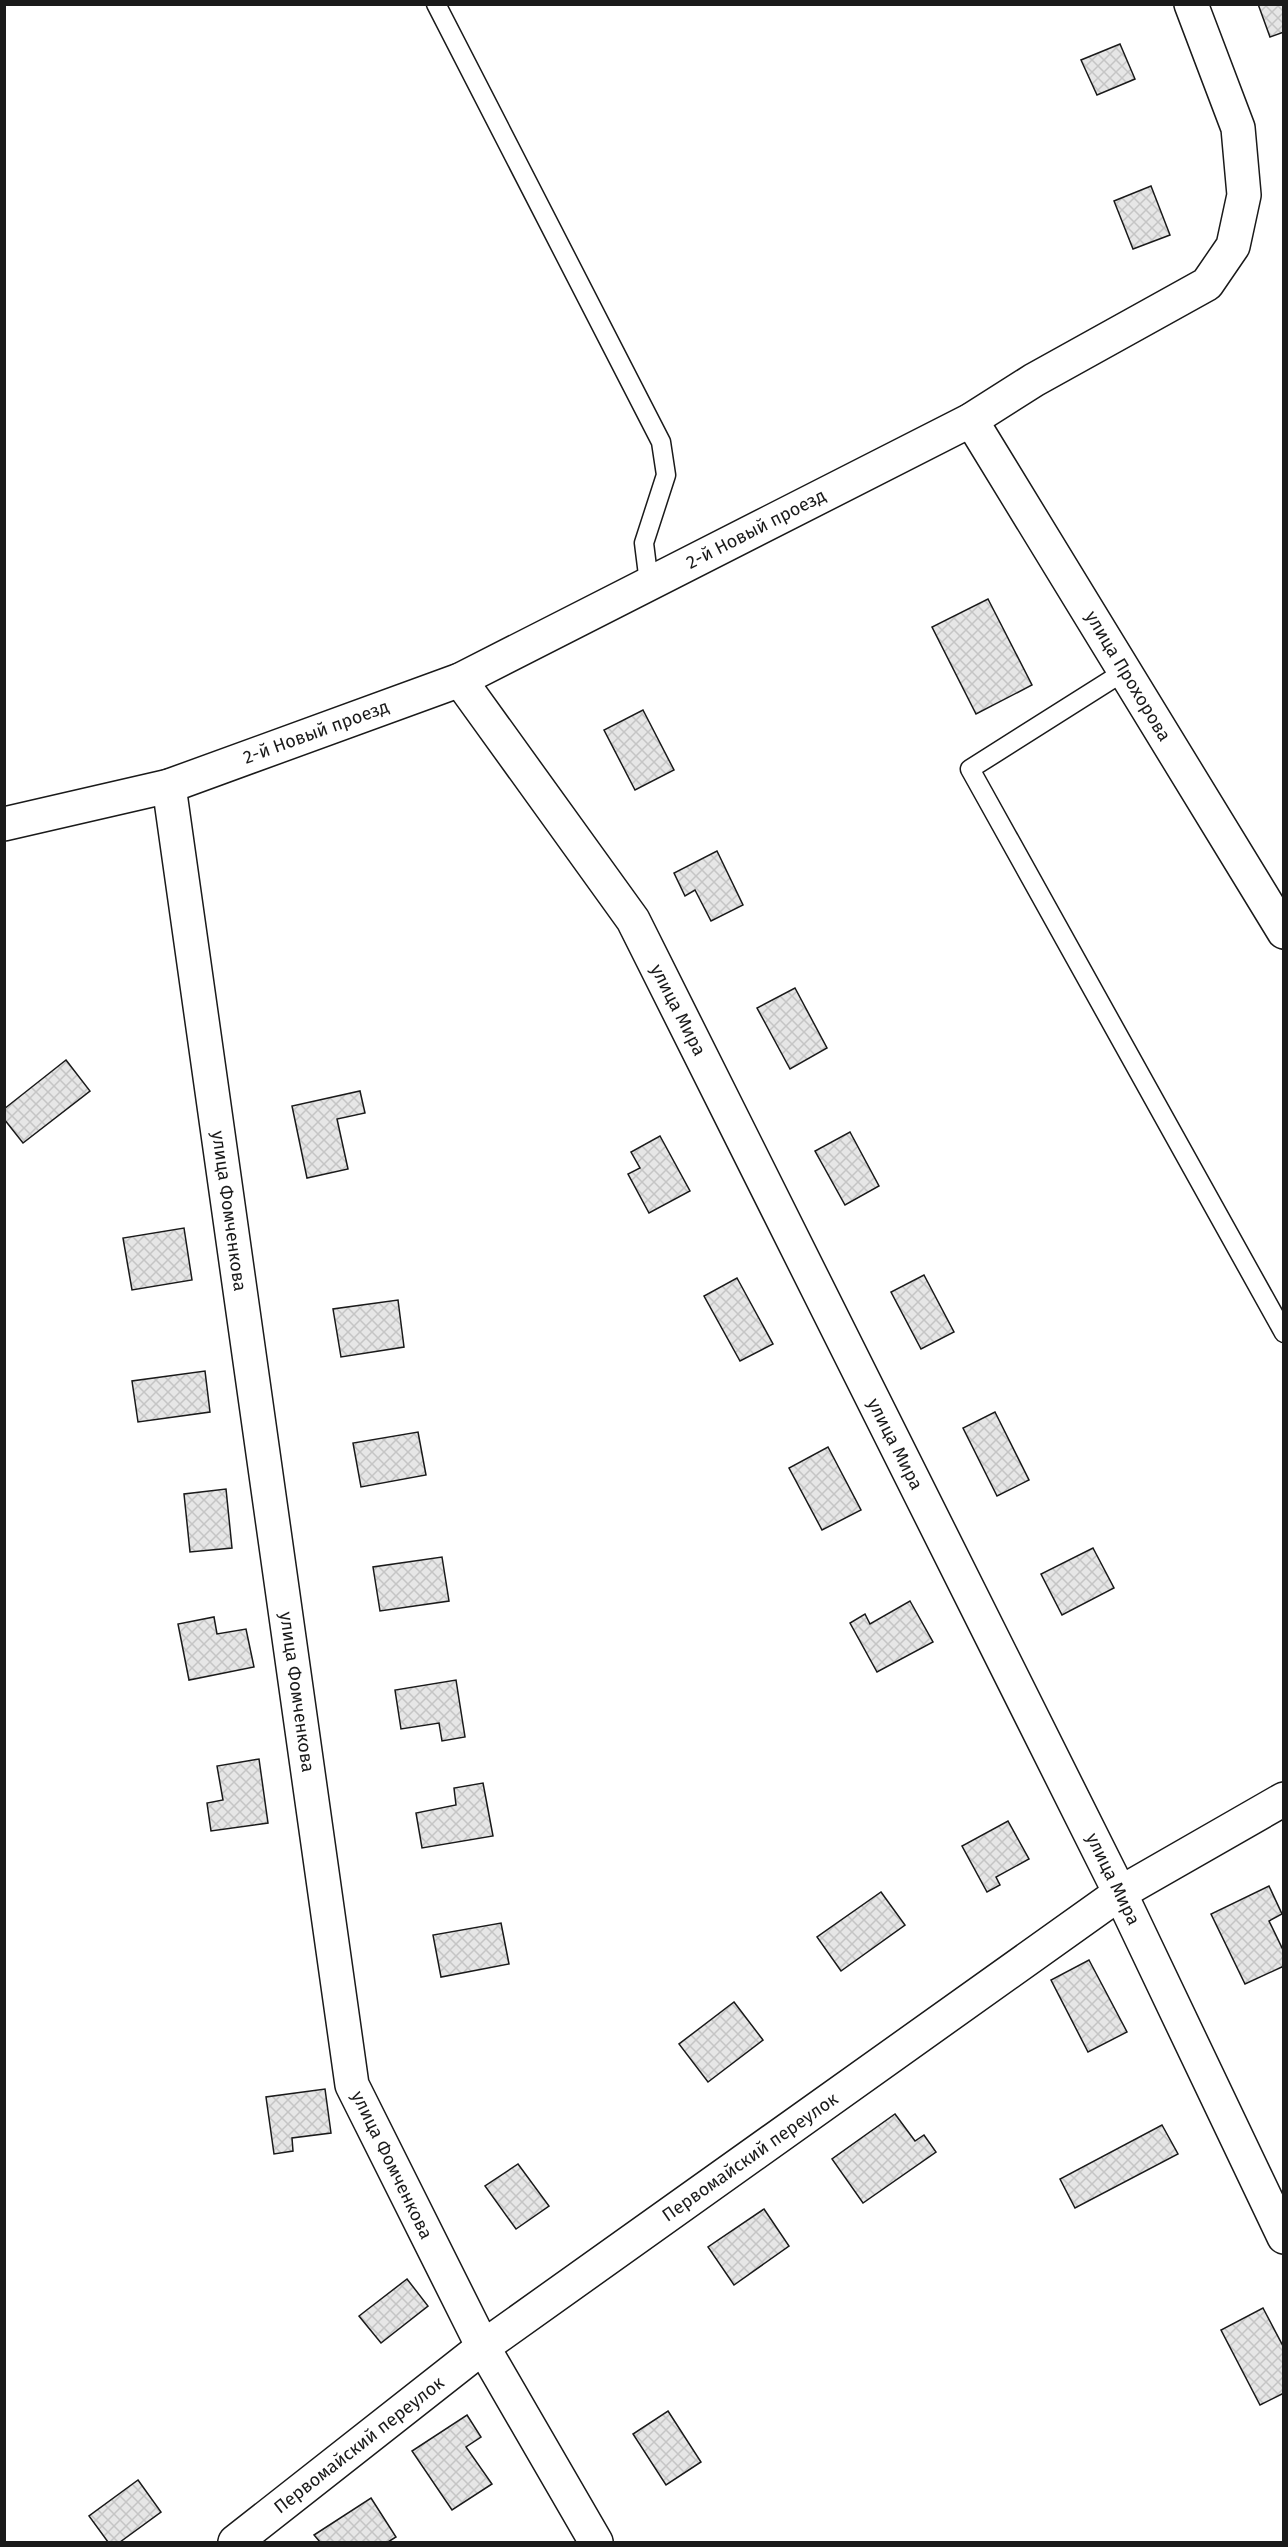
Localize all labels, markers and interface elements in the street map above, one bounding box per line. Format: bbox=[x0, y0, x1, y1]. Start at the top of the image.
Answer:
street label: 2-й Новый проезд bbox=[683, 484, 829, 574]
street label: улица Прохорова bbox=[1080, 607, 1176, 745]
street label: 2-й Новый проезд bbox=[240, 695, 392, 769]
street label: улица Мира bbox=[645, 960, 711, 1060]
street label: улица Фомченкова bbox=[207, 1129, 251, 1293]
street label: улица Мира bbox=[862, 1394, 928, 1494]
street label: улица Фомченкова bbox=[275, 1610, 319, 1774]
street label: улица Мира bbox=[1081, 1829, 1145, 1929]
street label: улица Фомченкова bbox=[347, 2087, 437, 2243]
street label: Первомайский переулок bbox=[658, 2087, 843, 2226]
street label: Первомайский переулок bbox=[269, 2371, 449, 2518]

